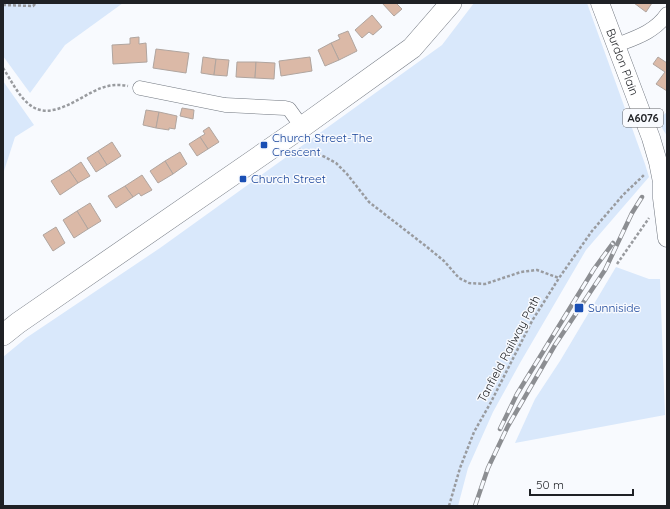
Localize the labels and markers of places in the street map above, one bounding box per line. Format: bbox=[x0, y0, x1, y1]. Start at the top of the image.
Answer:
place label: Church Street-The Crescent bbox=[272, 130, 373, 159]
marker: Church Street-The Crescent bbox=[259, 140, 269, 150]
place label: Church Street bbox=[251, 171, 326, 186]
marker: Church Street bbox=[238, 174, 248, 184]
place label: Sunniside bbox=[588, 300, 640, 315]
marker: Sunniside bbox=[573, 302, 585, 314]

